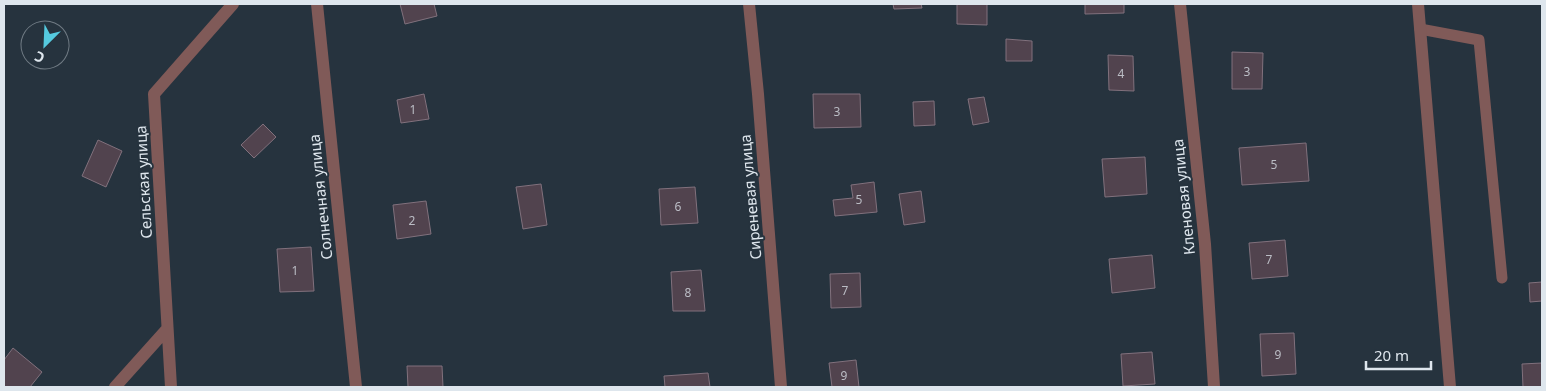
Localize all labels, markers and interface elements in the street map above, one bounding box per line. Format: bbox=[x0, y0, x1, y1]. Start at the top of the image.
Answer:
north arrow bbox=[20, 20, 70, 70]
text: С bbox=[32, 47, 47, 68]
house number: 3 bbox=[1244, 63, 1251, 80]
house number: 4 bbox=[1118, 65, 1125, 82]
house number: 1 bbox=[410, 101, 416, 118]
house number: 3 bbox=[834, 103, 841, 120]
street label: Сельская улица bbox=[130, 125, 156, 239]
street label: Солнечная улица bbox=[303, 133, 337, 261]
street label: Сиреневая улица bbox=[735, 134, 765, 260]
street label: Кленовая улица bbox=[1167, 138, 1199, 256]
house number: 5 bbox=[1271, 156, 1278, 173]
house number: 5 bbox=[856, 191, 863, 208]
house number: 6 bbox=[675, 198, 682, 215]
house number: 2 bbox=[409, 212, 416, 229]
house number: 7 bbox=[1266, 251, 1273, 268]
house number: 1 bbox=[292, 262, 298, 279]
house number: 7 bbox=[842, 282, 849, 299]
house number: 8 bbox=[685, 284, 692, 301]
scale bar bbox=[1366, 338, 1431, 370]
text: 20 m bbox=[1374, 345, 1409, 365]
house number: 9 bbox=[1275, 346, 1282, 363]
house number: 9 bbox=[841, 367, 848, 384]

